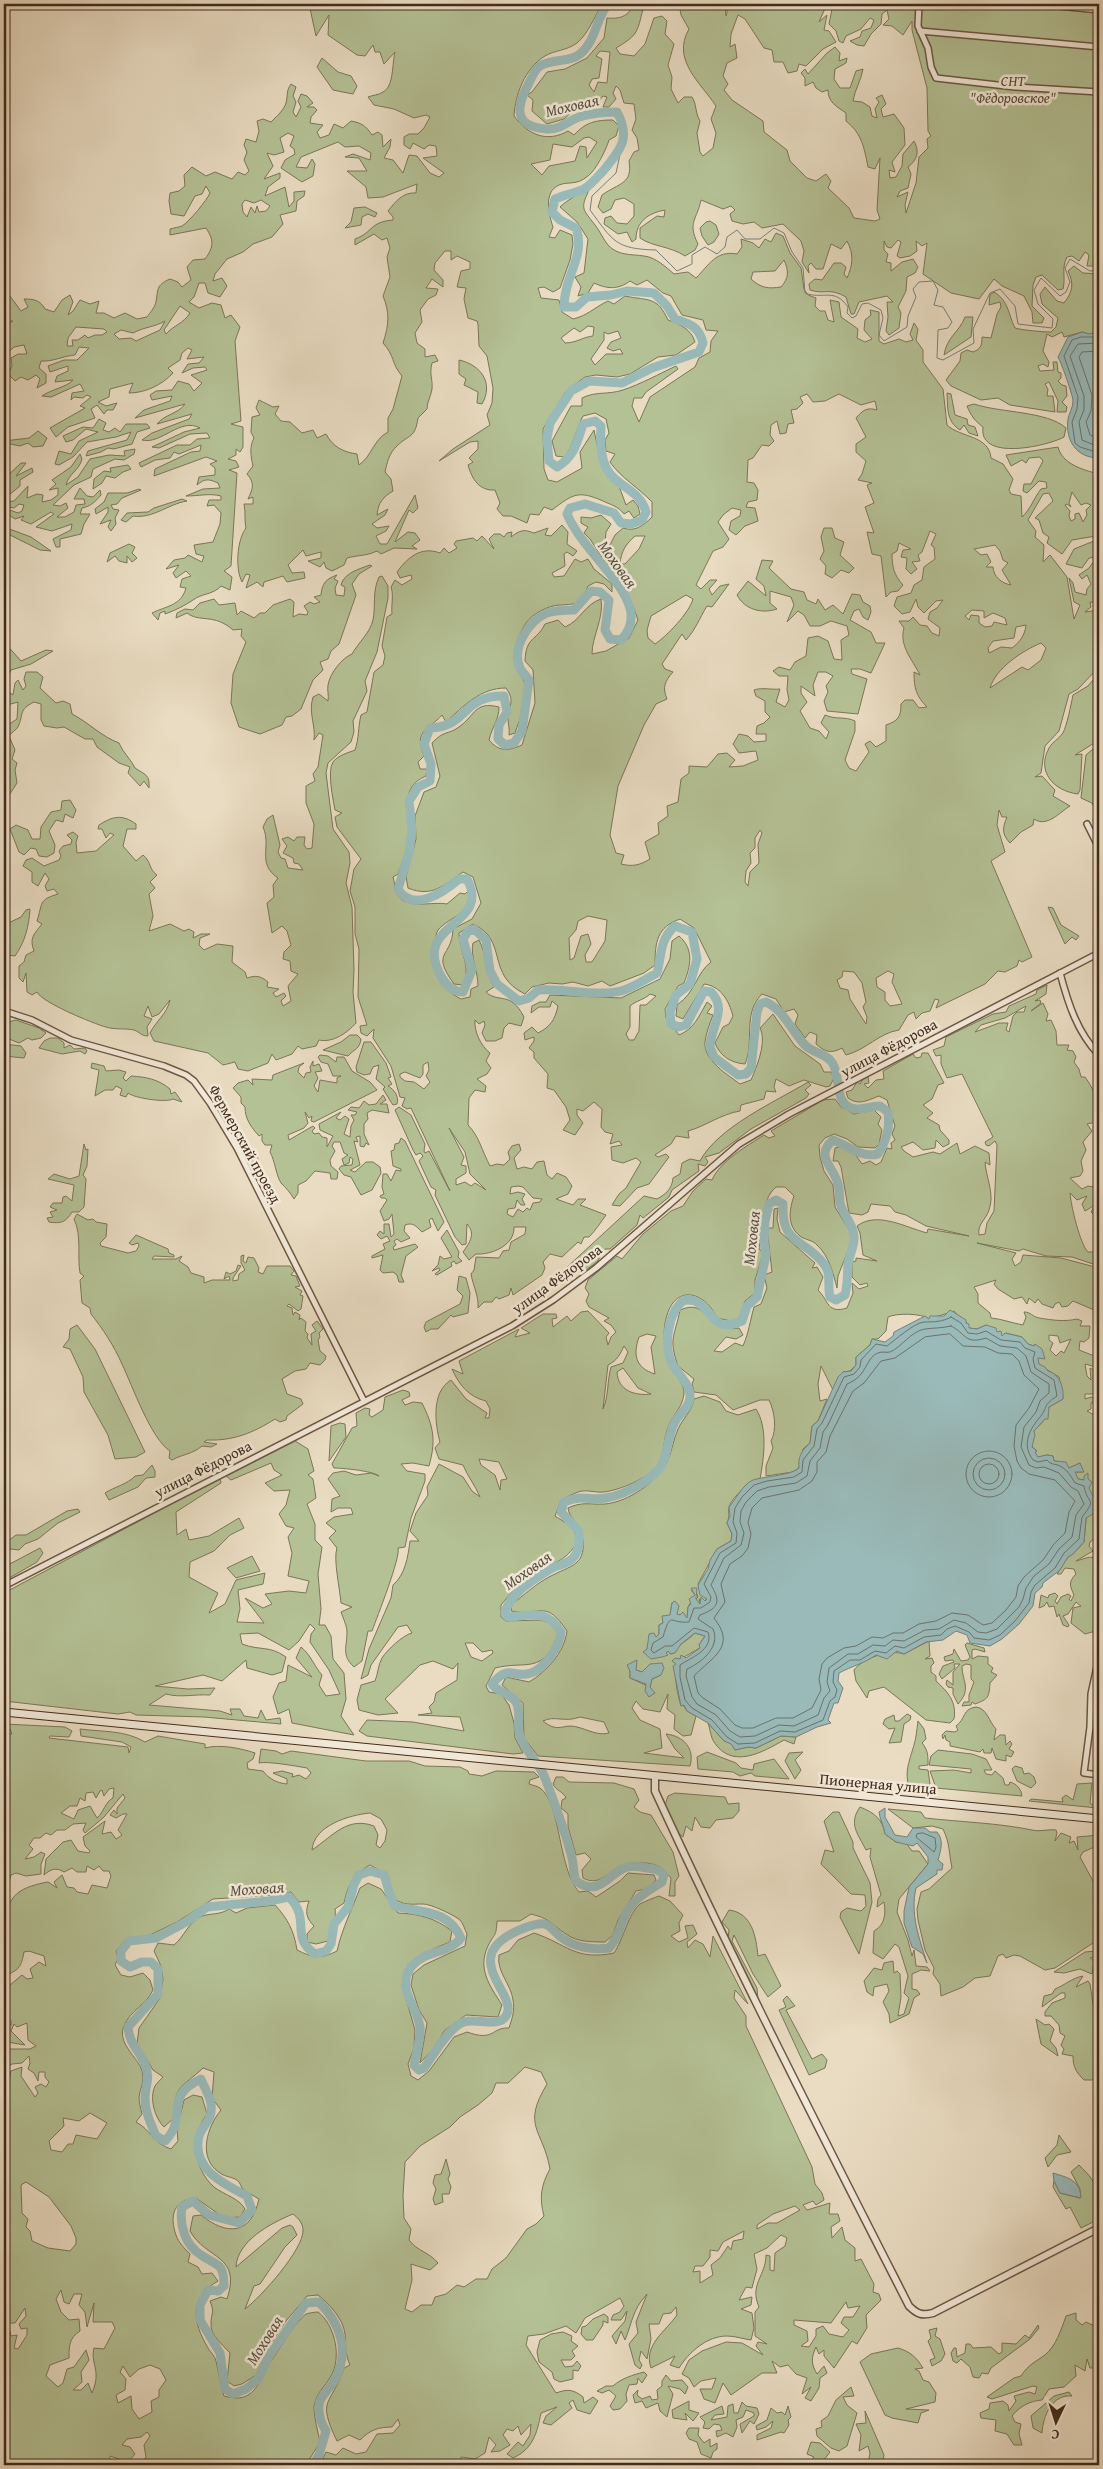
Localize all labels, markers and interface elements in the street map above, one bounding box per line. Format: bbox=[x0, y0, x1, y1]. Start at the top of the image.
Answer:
park label: СНТ "Фёдоровское" bbox=[970, 70, 1056, 108]
water label: Моховая bbox=[543, 87, 601, 123]
water label: Моховая bbox=[592, 535, 644, 593]
street label: улица Фёдорова bbox=[836, 1013, 942, 1082]
street label: Фермерский проезд bbox=[204, 1081, 287, 1207]
water label: Моховая bbox=[736, 1210, 766, 1266]
street label: улица Фёдорова bbox=[507, 1238, 607, 1319]
street label: улица Фёдорова bbox=[150, 1435, 256, 1503]
water label: Моховая bbox=[498, 1544, 556, 1595]
street label: Пионерная улица bbox=[819, 1768, 938, 1799]
water label: Моховая bbox=[229, 1874, 285, 1902]
water label: Моховая bbox=[239, 2310, 289, 2369]
north arrow bbox=[1030, 2396, 1080, 2446]
text: С bbox=[1050, 2425, 1060, 2445]

